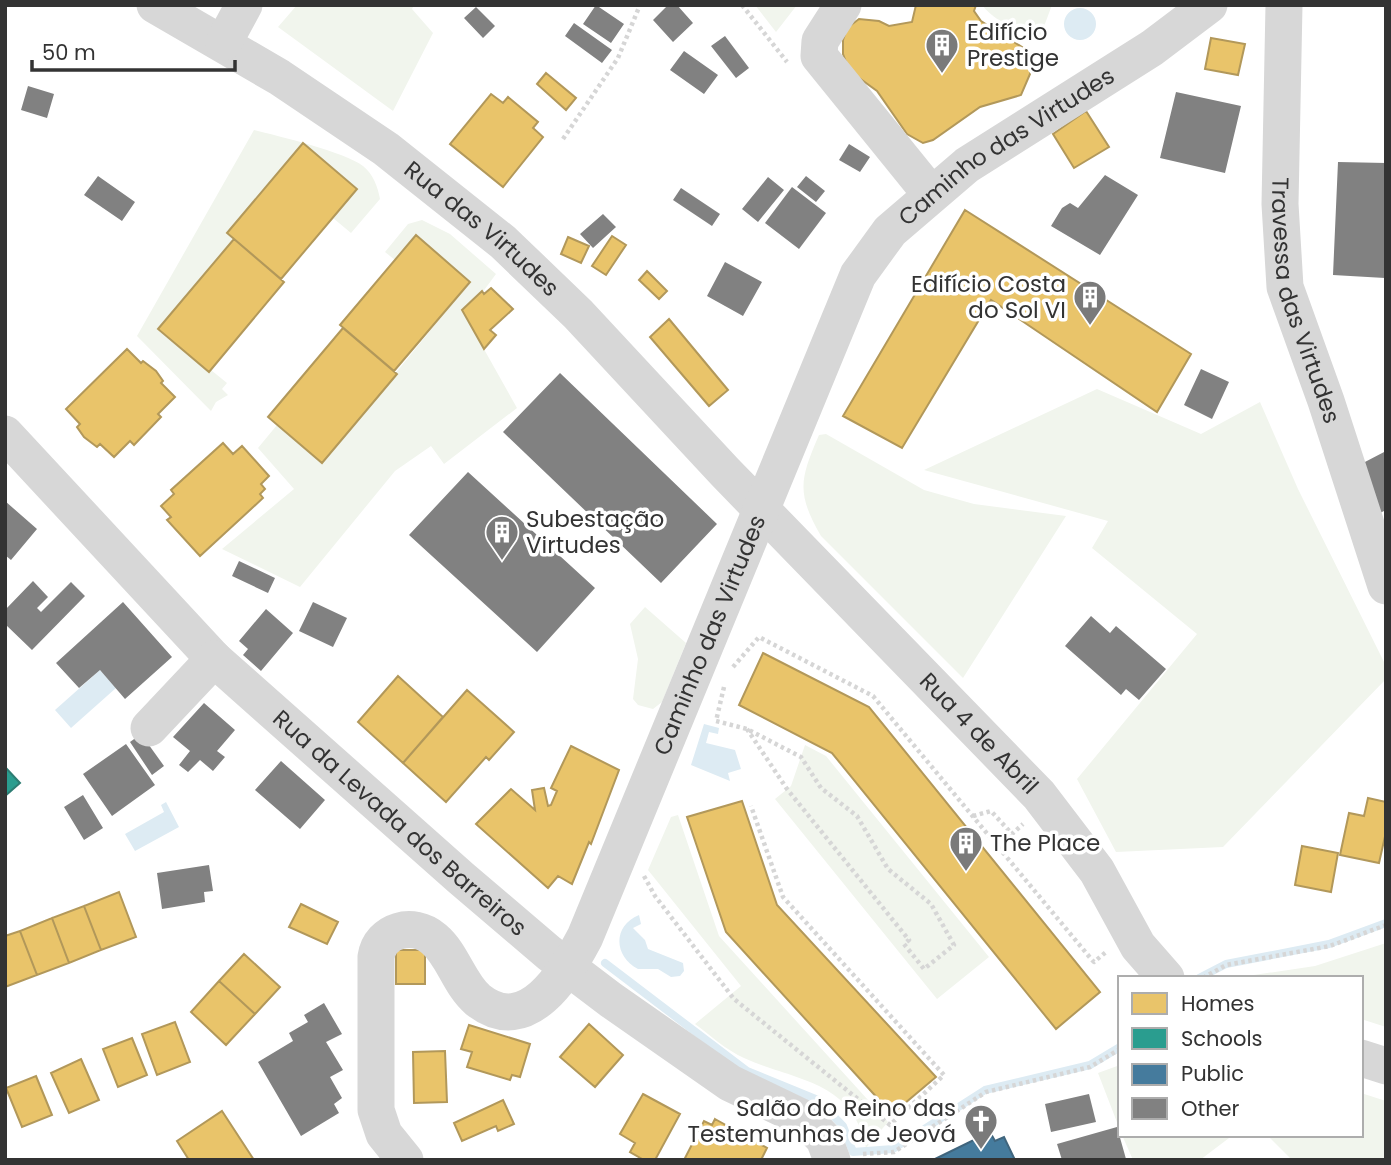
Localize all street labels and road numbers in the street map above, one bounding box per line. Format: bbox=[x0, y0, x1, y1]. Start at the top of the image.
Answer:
street label: Caminho das Virtudes bbox=[891, 60, 1120, 233]
street label: Rua das Virtudes bbox=[397, 154, 566, 304]
street label: Travessa das Virtudes bbox=[1264, 177, 1348, 427]
street label: Caminho das Virtudes bbox=[646, 510, 773, 760]
street label: Rua 4 de Abril bbox=[912, 665, 1046, 801]
street label: Rua da Levada dos Barreiros bbox=[266, 703, 534, 943]

